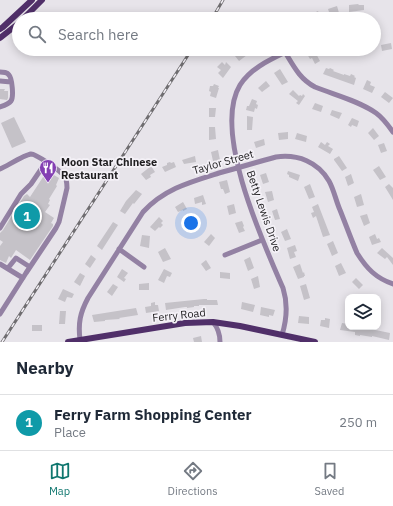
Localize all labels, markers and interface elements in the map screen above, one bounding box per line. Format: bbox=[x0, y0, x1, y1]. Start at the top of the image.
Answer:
search box bbox=[12, 12, 381, 56]
icon: search bbox=[26, 23, 48, 45]
text: Search here bbox=[58, 25, 138, 44]
street label: Taylor Street bbox=[191, 147, 255, 177]
place label: Moon Star Chinese Restaurant bbox=[61, 155, 157, 182]
restaurant icon: Moon Star Chinese Restaurant bbox=[38, 158, 58, 183]
street label: Betty Lewis Drive bbox=[244, 169, 284, 253]
pin: 1 bbox=[14, 201, 40, 231]
your location bbox=[181, 213, 201, 233]
map controls bbox=[345, 294, 381, 330]
button: layers bbox=[345, 294, 381, 330]
street label: Ferry Road bbox=[152, 305, 206, 325]
text: Nearby bbox=[16, 357, 74, 379]
text: Ferry Farm Shopping Center bbox=[54, 405, 252, 424]
text: 1 bbox=[25, 414, 33, 431]
text: 250 m bbox=[339, 414, 377, 431]
text: Place bbox=[54, 424, 86, 441]
tab: Map bbox=[49, 460, 71, 498]
tab: Directions bbox=[168, 460, 218, 498]
tab: Saved bbox=[315, 460, 344, 498]

